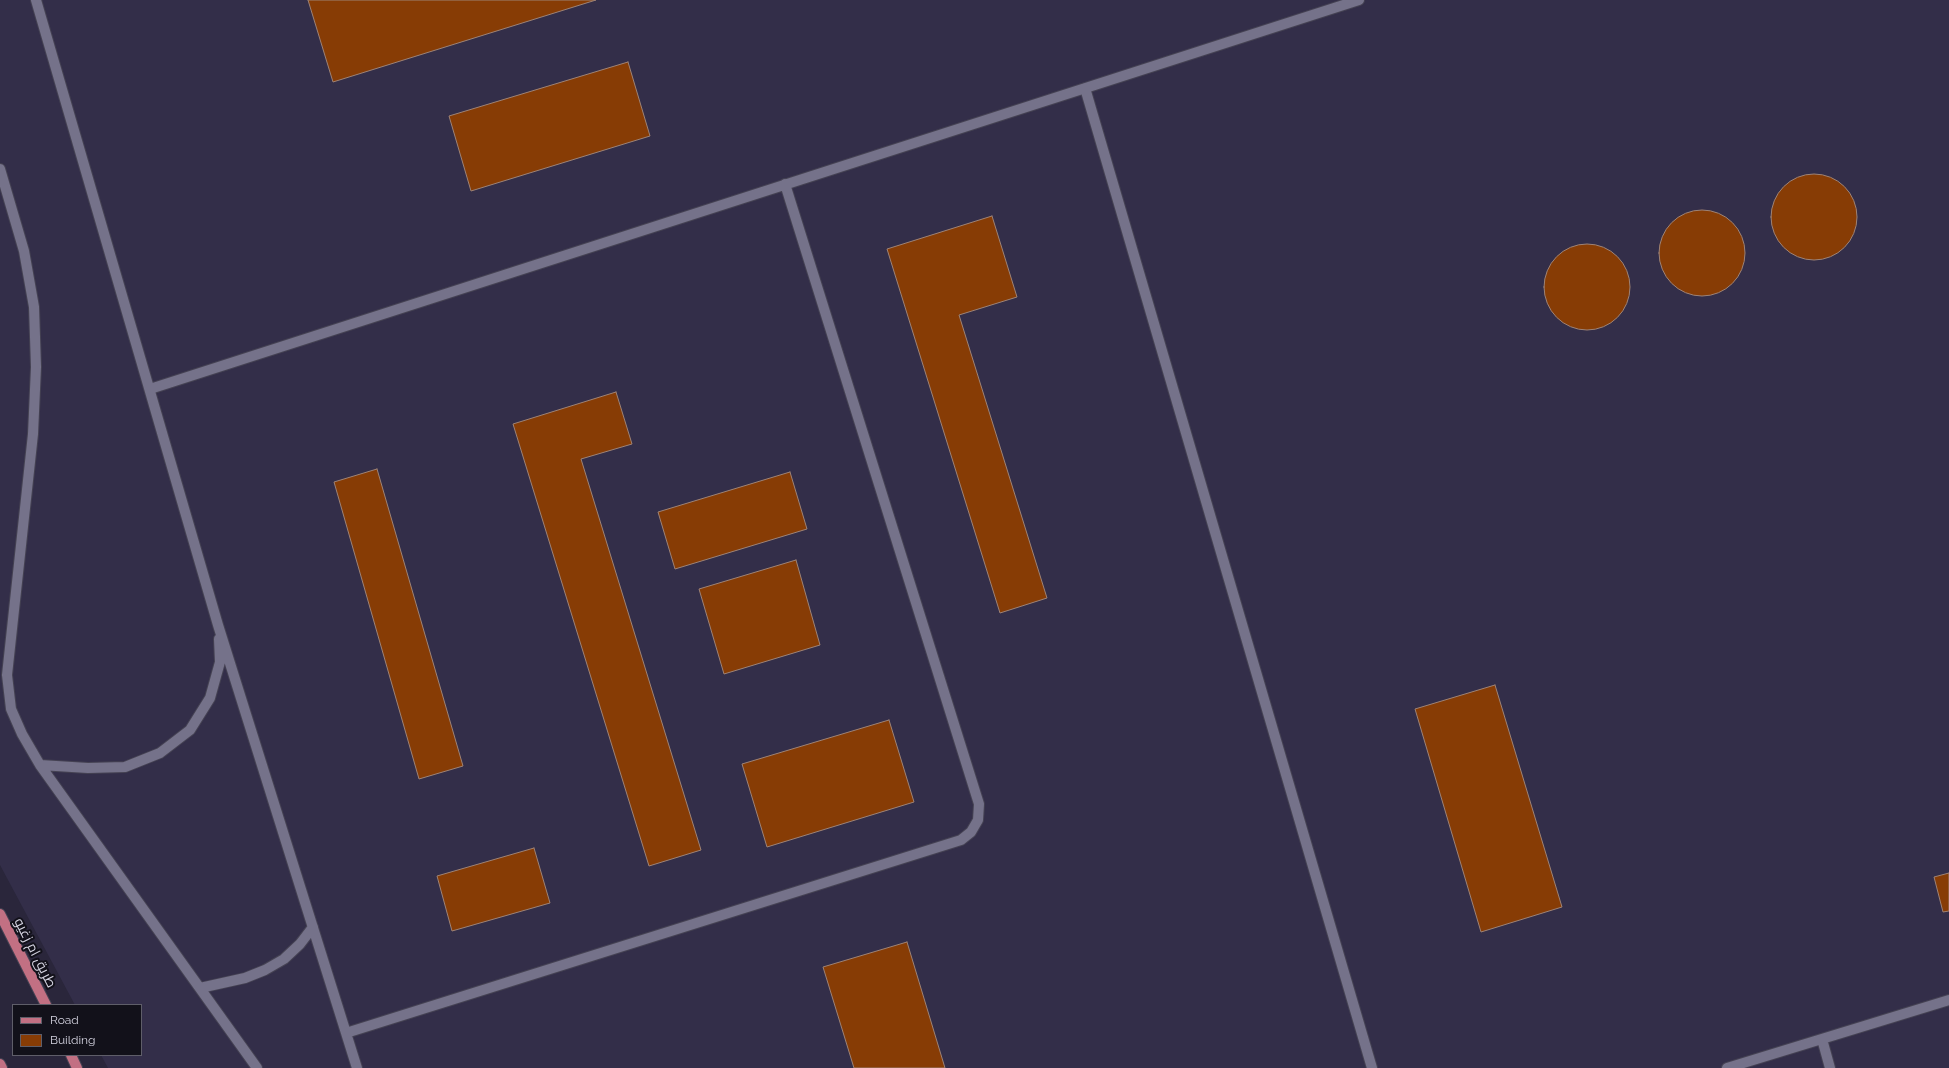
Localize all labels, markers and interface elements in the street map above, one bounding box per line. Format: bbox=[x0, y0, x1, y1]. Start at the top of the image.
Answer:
street label: طريق ام زغيو bbox=[10, 915, 60, 991]
legend bbox=[12, 1004, 142, 1056]
text: Road bbox=[50, 1013, 79, 1027]
text: Building bbox=[50, 1033, 96, 1047]

